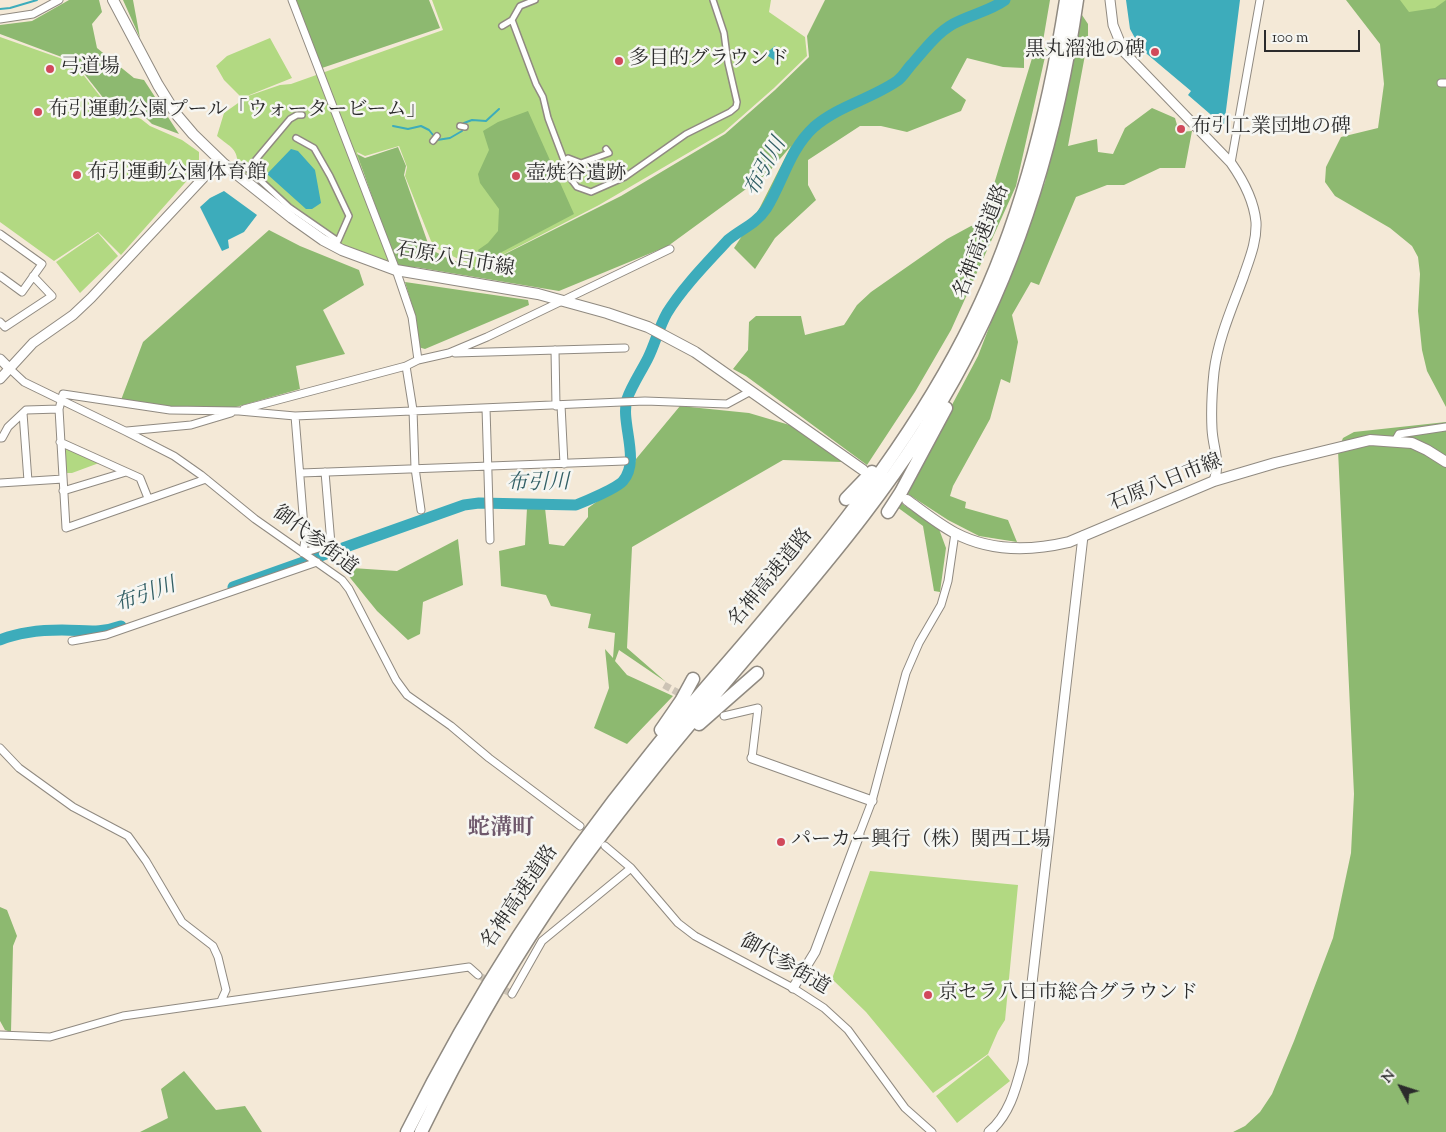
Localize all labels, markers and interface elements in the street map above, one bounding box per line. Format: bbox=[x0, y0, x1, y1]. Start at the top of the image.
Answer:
scale bar bbox=[1266, 20, 1362, 52]
text: 100 m bbox=[1272, 28, 1308, 49]
place label: 黒丸溜池の碑 bbox=[1025, 40, 1145, 64]
marker: 黒丸溜池の碑 bbox=[1149, 46, 1161, 58]
place label: 多目的グラウンド bbox=[629, 49, 789, 73]
marker: 多目的グラウンド bbox=[613, 55, 625, 67]
place label: 弓道場 bbox=[60, 57, 120, 81]
marker: 弓道場 bbox=[44, 63, 56, 75]
place label: 布引運動公園プール「ウォータービーム」 bbox=[48, 100, 427, 124]
marker: 布引運動公園プール「ウォータービーム」 bbox=[32, 106, 44, 118]
place label: 布引工業団地の碑 bbox=[1191, 117, 1351, 141]
marker: 布引工業団地の碑 bbox=[1175, 123, 1187, 135]
water label: 布引川 bbox=[741, 134, 793, 202]
place label: 布引運動公園体育館 bbox=[87, 163, 267, 187]
place label: 壺焼谷遺跡 bbox=[526, 164, 626, 188]
marker: 布引運動公園体育館 bbox=[71, 169, 83, 181]
marker: 壺焼谷遺跡 bbox=[510, 170, 522, 182]
street label: 名神高速道路 bbox=[950, 182, 1016, 302]
street label: 石原八日市線 bbox=[394, 239, 516, 283]
street label: 石原八日市線 bbox=[1106, 450, 1226, 518]
water label: 布引川 bbox=[506, 472, 570, 498]
street label: 御代参街道 bbox=[267, 502, 361, 582]
street label: 名神高速道路 bbox=[725, 525, 819, 633]
water label: 布引川 bbox=[112, 574, 180, 620]
district label: 蛇溝町 bbox=[468, 817, 534, 843]
place label: パーカー興行（株）関西工場 bbox=[791, 830, 1051, 854]
marker: パーカー興行（株）関西工場 bbox=[775, 836, 787, 848]
street label: 名神高速道路 bbox=[478, 842, 564, 954]
street label: 御代参街道 bbox=[735, 931, 833, 1001]
place label: 京セラ八日市総合グラウンド bbox=[938, 983, 1198, 1007]
marker: 京セラ八日市総合グラウンド bbox=[922, 989, 934, 1001]
north arrow bbox=[1376, 1062, 1426, 1112]
text: N bbox=[1378, 1067, 1401, 1088]

